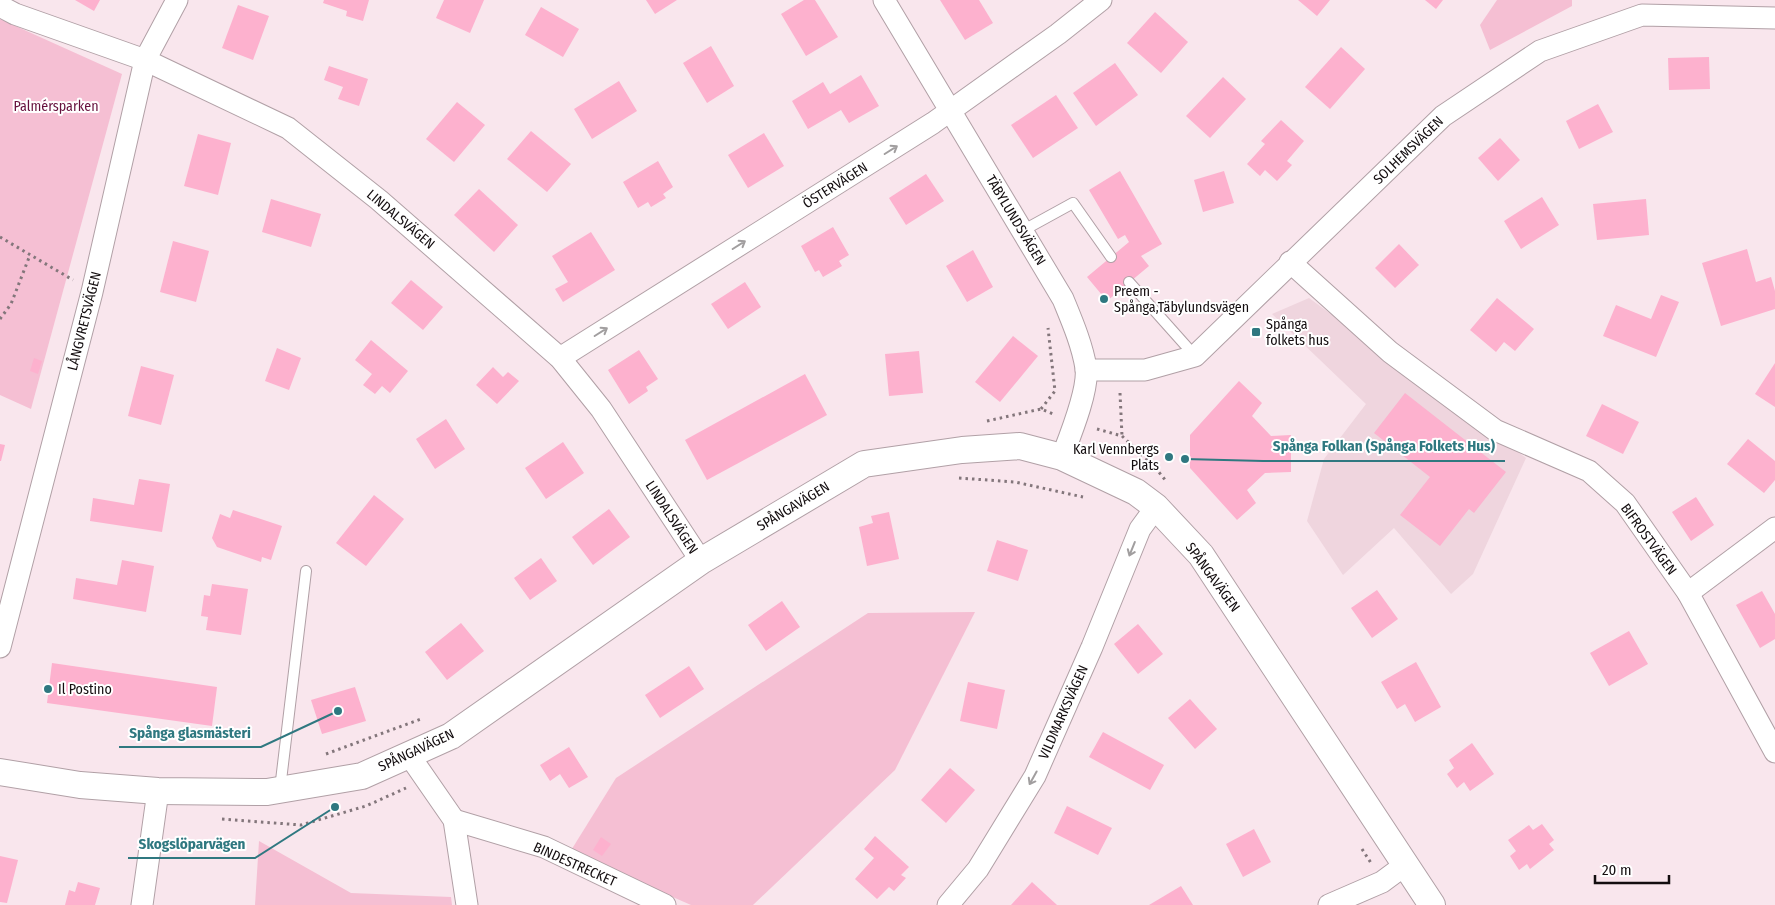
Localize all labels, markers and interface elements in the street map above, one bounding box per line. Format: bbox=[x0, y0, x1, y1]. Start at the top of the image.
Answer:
park label: Palmérsparken bbox=[13, 98, 99, 115]
street label: SOLHEMSVÄGEN bbox=[1370, 113, 1447, 188]
one-way arrow bbox=[884, 144, 898, 154]
street label: ÖSTERVÄGEN bbox=[799, 158, 871, 212]
street label: TÄBYLUNDSVÄGEN bbox=[982, 172, 1049, 268]
street label: LINDALSVÄGEN bbox=[363, 186, 438, 253]
one-way arrow bbox=[731, 240, 745, 250]
street label: LÅNGVRETSVÄGEN bbox=[63, 270, 105, 372]
place label: Preem - Spånga,Täbylundsvägen bbox=[1114, 283, 1249, 316]
marker: Preem - Spånga,Täbylundsvägen bbox=[1098, 293, 1110, 305]
place label: Spånga folkets hus bbox=[1266, 316, 1329, 349]
one-way arrow bbox=[594, 326, 608, 336]
marker: Spånga folkets hus bbox=[1250, 326, 1262, 338]
callout: Spånga Folkan (Spånga Folkets Hus) bbox=[1263, 431, 1505, 461]
text: Spånga Folkan (Spånga Folkets Hus) bbox=[1273, 437, 1496, 455]
place label: Karl Vennbergs Plats bbox=[1073, 441, 1159, 474]
marker: Karl Vennbergs Plats bbox=[1163, 451, 1175, 463]
street label: SPÅNGAVÄGEN bbox=[753, 477, 833, 535]
street label: LINDALSVÄGEN bbox=[642, 478, 701, 557]
street label: BIFROSTVÄGEN bbox=[1617, 500, 1680, 578]
street label: SPÅNGAVÄGEN bbox=[1182, 539, 1244, 615]
one-way arrow bbox=[1127, 541, 1136, 556]
street label: VILDMARKSVÄGEN bbox=[1035, 663, 1092, 762]
place label: Il Postino bbox=[58, 681, 112, 698]
marker: Il Postino bbox=[42, 683, 54, 695]
callout: Spånga glasmästeri bbox=[119, 717, 261, 747]
text: Spånga glasmästeri bbox=[129, 724, 251, 742]
street label: SPÅNGAVÄGEN bbox=[375, 725, 457, 775]
one-way arrow bbox=[1028, 770, 1037, 785]
callout: Skogslöparvägen bbox=[128, 828, 255, 858]
text: Skogslöparvägen bbox=[139, 835, 246, 853]
street label: BINDESTRECKET bbox=[531, 839, 619, 891]
scale bar bbox=[1595, 852, 1669, 884]
text: 20 m bbox=[1602, 861, 1632, 879]

